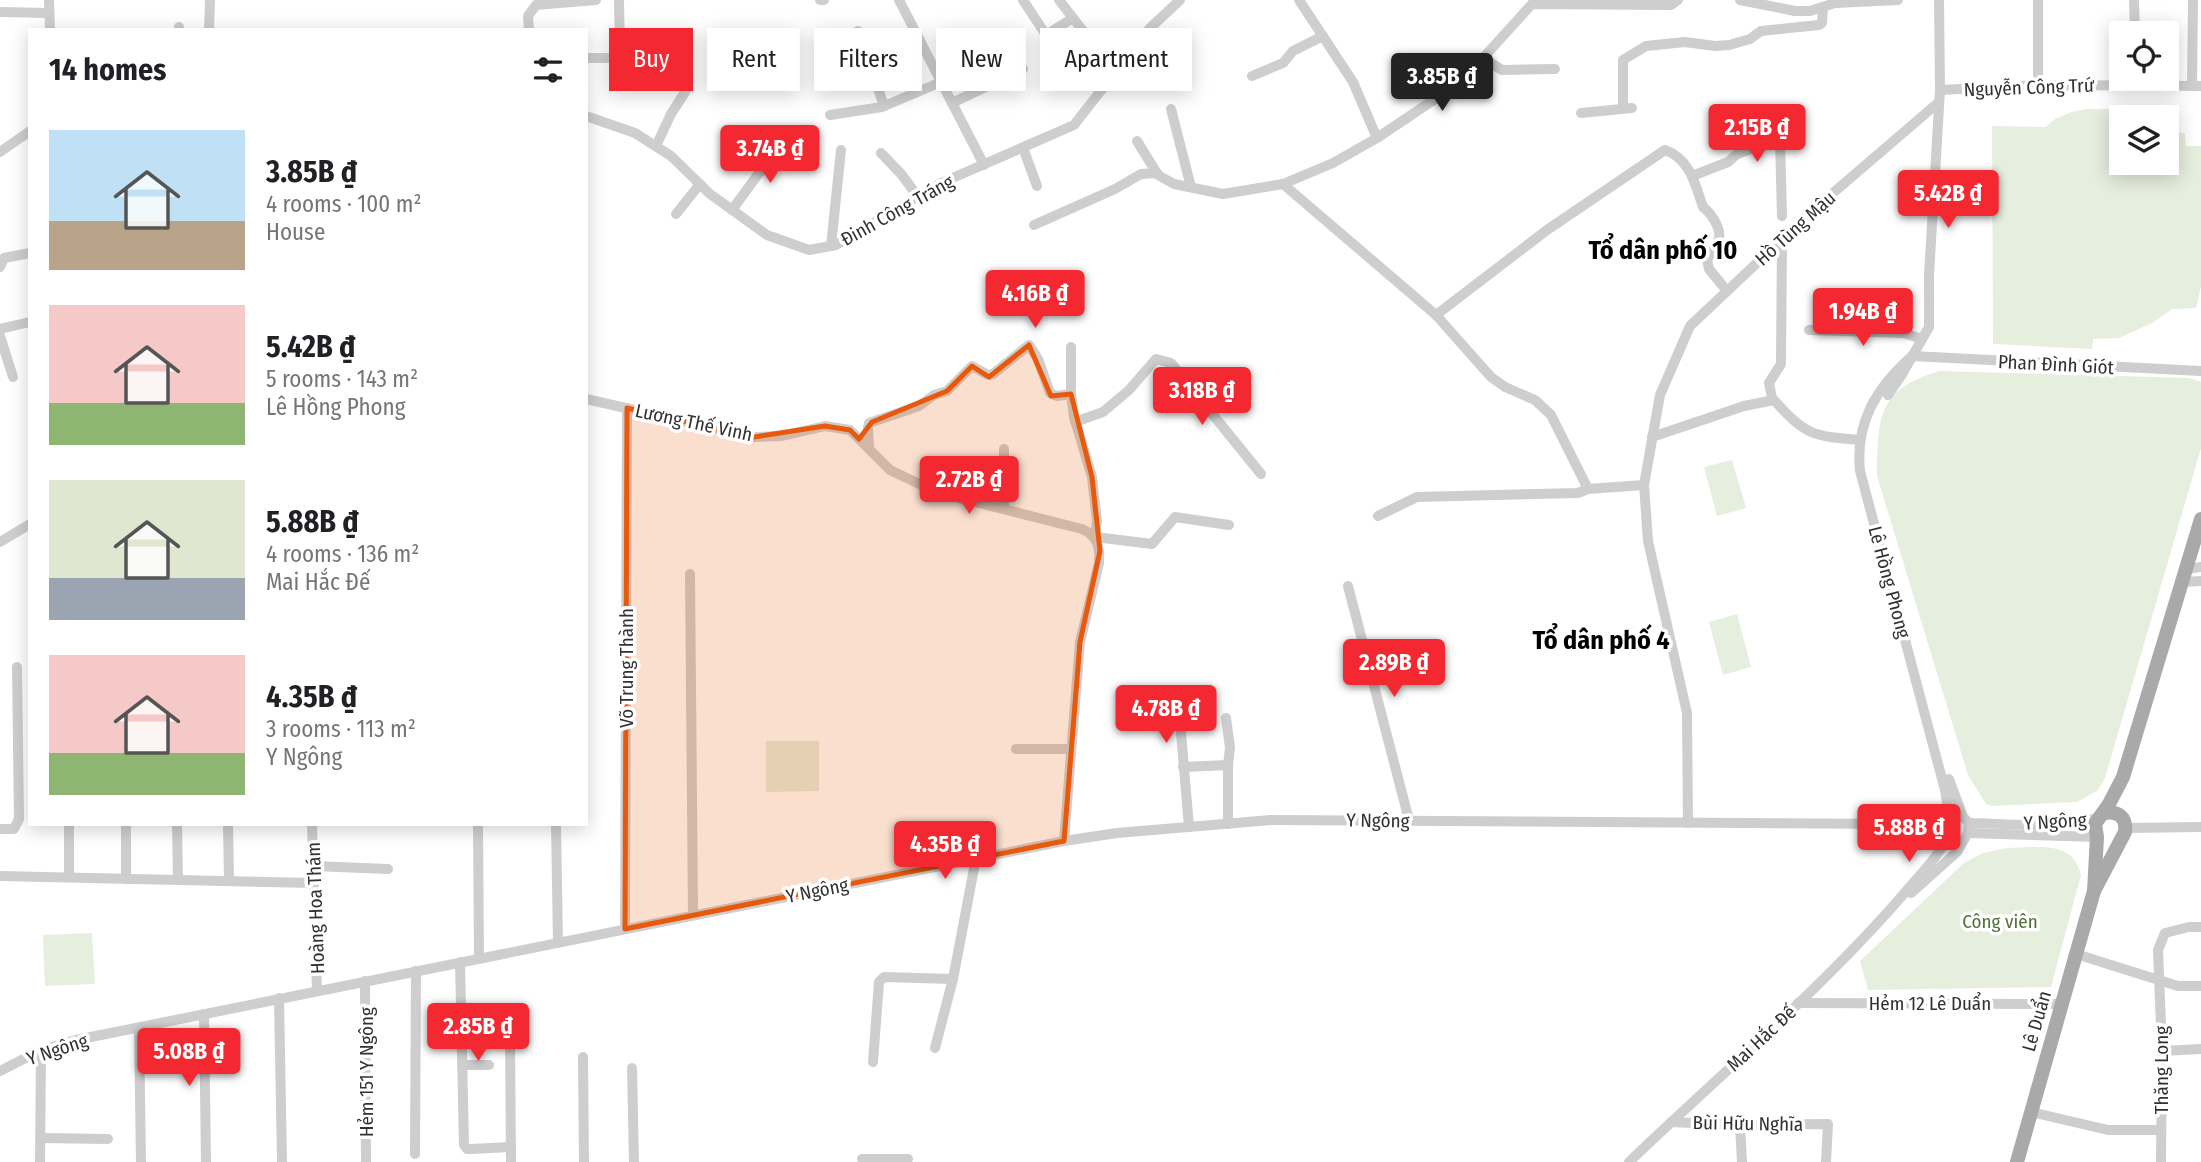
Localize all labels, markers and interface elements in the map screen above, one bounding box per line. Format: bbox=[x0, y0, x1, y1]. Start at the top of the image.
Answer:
map controls bbox=[2109, 21, 2179, 175]
button: locate bbox=[2109, 21, 2179, 91]
chip: Buy bbox=[609, 28, 693, 91]
chip: Rent bbox=[707, 28, 800, 91]
chip: Filters bbox=[814, 28, 922, 91]
chip: New bbox=[936, 28, 1026, 91]
chip: Apartment bbox=[1040, 28, 1192, 91]
icon: filters bbox=[529, 51, 567, 89]
text: 14 homes bbox=[49, 52, 166, 88]
pin: 3.85B ₫ bbox=[1377, 54, 1507, 113]
text: 3.85B ₫ bbox=[1407, 62, 1477, 90]
street label: Nguyễn Công Trứ bbox=[1963, 74, 2095, 101]
pin: 2.15B ₫ bbox=[1692, 104, 1822, 164]
button: layers bbox=[2109, 105, 2179, 175]
text: 2.15B ₫ bbox=[1725, 113, 1789, 141]
pin: 3.74B ₫ bbox=[705, 125, 835, 185]
text: 3.74B ₫ bbox=[736, 134, 804, 162]
text: 3.85B ₫ bbox=[266, 154, 357, 190]
icon: home bbox=[105, 158, 189, 242]
street label: Đinh Công Tráng bbox=[837, 170, 958, 251]
pin: 5.42B ₫ bbox=[1883, 170, 2013, 230]
text: 5.42B ₫ bbox=[1914, 179, 1982, 207]
street label: Hồ Tùng Mậu bbox=[1750, 186, 1840, 270]
text: 4 rooms · 100 m² bbox=[266, 190, 422, 218]
text: House bbox=[266, 218, 325, 246]
district label: Tổ dân phố 10 bbox=[1589, 233, 1737, 266]
pin: 4.16B ₫ bbox=[970, 270, 1100, 330]
text: 4.16B ₫ bbox=[1002, 279, 1068, 307]
pin: 1.94B ₫ bbox=[1798, 288, 1928, 348]
text: 1.94B ₫ bbox=[1829, 297, 1897, 325]
text: 5.42B ₫ bbox=[266, 329, 355, 365]
icon: home bbox=[105, 333, 189, 417]
street label: Phan Đình Giót bbox=[1998, 350, 2115, 379]
text: 5 rooms · 143 m² bbox=[266, 365, 418, 393]
pin: 3.18B ₫ bbox=[1137, 368, 1267, 427]
text: 3.18B ₫ bbox=[1169, 376, 1235, 404]
text: Lê Hồng Phong bbox=[266, 393, 406, 421]
street label: Lương Thế Vinh bbox=[633, 399, 755, 446]
pin: 2.72B ₫ bbox=[904, 456, 1034, 516]
text: 2.72B ₫ bbox=[936, 465, 1002, 493]
text: 5.88B ₫ bbox=[266, 504, 359, 540]
icon: home bbox=[105, 508, 189, 592]
street label: Lê Hồng Phong bbox=[1863, 523, 1916, 641]
text: 4 rooms · 136 m² bbox=[266, 540, 419, 568]
text: Mai Hắc Đế bbox=[266, 568, 370, 596]
street label: Võ Trung Thành bbox=[615, 608, 638, 728]
district label: Tổ dân phố 4 bbox=[1532, 623, 1670, 656]
pin: 2.89B ₫ bbox=[1329, 640, 1459, 699]
text: 2.89B ₫ bbox=[1359, 648, 1429, 676]
text: 4.35B ₫ bbox=[266, 679, 357, 715]
icon: home bbox=[105, 683, 189, 767]
pin: 4.78B ₫ bbox=[1101, 686, 1231, 745]
text: 4.78B ₫ bbox=[1132, 694, 1201, 722]
text: 3 rooms · 113 m² bbox=[266, 715, 416, 743]
text: Y Ngông bbox=[266, 743, 342, 771]
pin: 5.88B ₫ bbox=[1844, 804, 1974, 864]
street label: Y Ngông bbox=[1346, 808, 1410, 833]
street label: Y Ngông bbox=[2023, 808, 2087, 835]
text: 5.88B ₫ bbox=[1873, 813, 1945, 841]
pin: 4.35B ₫ bbox=[880, 822, 1010, 881]
text: 4.35B ₫ bbox=[910, 830, 980, 858]
street label: Hoàng Hoa Thám bbox=[302, 842, 329, 974]
street label: Y Ngông bbox=[784, 873, 850, 908]
park label: Công viên bbox=[1962, 910, 2038, 933]
street label: Lê Duẩn bbox=[2017, 988, 2056, 1054]
street label: Hẻm 12 Lê Duẩn bbox=[1869, 992, 1991, 1015]
street label: Mai Hắc Đế bbox=[1722, 1000, 1801, 1076]
pin: 2.85B ₫ bbox=[413, 1004, 543, 1063]
street label: Hẻm 151 Y Ngông bbox=[355, 1007, 378, 1137]
text: 2.85B ₫ bbox=[443, 1012, 513, 1040]
street label: Thăng Long bbox=[2150, 1026, 2173, 1114]
pin: 5.08B ₫ bbox=[124, 1028, 254, 1088]
street label: Y Ngông bbox=[24, 1029, 91, 1070]
text: 5.08B ₫ bbox=[153, 1037, 225, 1065]
street label: Bùi Hữu Nghĩa bbox=[1693, 1111, 1803, 1136]

